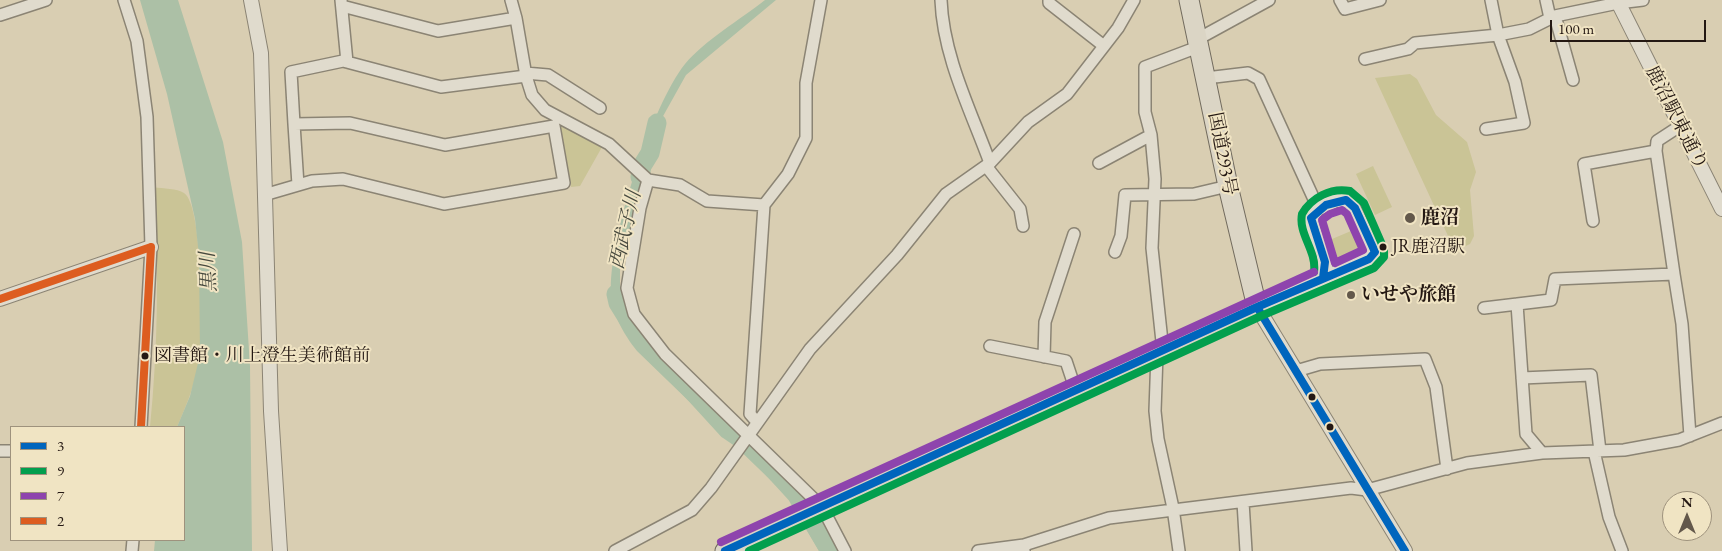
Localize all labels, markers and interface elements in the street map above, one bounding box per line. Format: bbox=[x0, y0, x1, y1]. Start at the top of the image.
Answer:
scale bar bbox=[1552, 10, 1708, 42]
text: 100 m bbox=[1558, 19, 1594, 38]
street label: 鹿沼駅東通り bbox=[1640, 62, 1712, 174]
street label: 国道293号 bbox=[1203, 110, 1241, 198]
water label: 西武子川 bbox=[605, 188, 647, 272]
place label: 鹿沼 bbox=[1421, 207, 1459, 229]
marker: 鹿沼 bbox=[1403, 211, 1417, 225]
place label: JR鹿沼駅 bbox=[1392, 236, 1465, 258]
marker: JR鹿沼駅 bbox=[1378, 242, 1388, 252]
water label: 黒川 bbox=[196, 251, 222, 293]
place label: いせや旅館 bbox=[1361, 284, 1456, 306]
marker: いせや旅館 bbox=[1345, 289, 1357, 301]
place label: 図書館・川上澄生美術館前 bbox=[154, 345, 370, 367]
marker: 図書館・川上澄生美術館前 bbox=[140, 351, 150, 361]
unlabelled marker bbox=[1307, 392, 1317, 402]
unlabelled marker bbox=[1325, 422, 1335, 432]
legend bbox=[10, 426, 185, 541]
text: 3 bbox=[57, 436, 64, 455]
text: 9 bbox=[57, 461, 64, 480]
text: 7 bbox=[57, 486, 64, 505]
north arrow bbox=[1662, 491, 1712, 541]
text: N bbox=[1681, 493, 1693, 511]
text: 2 bbox=[57, 511, 64, 530]

